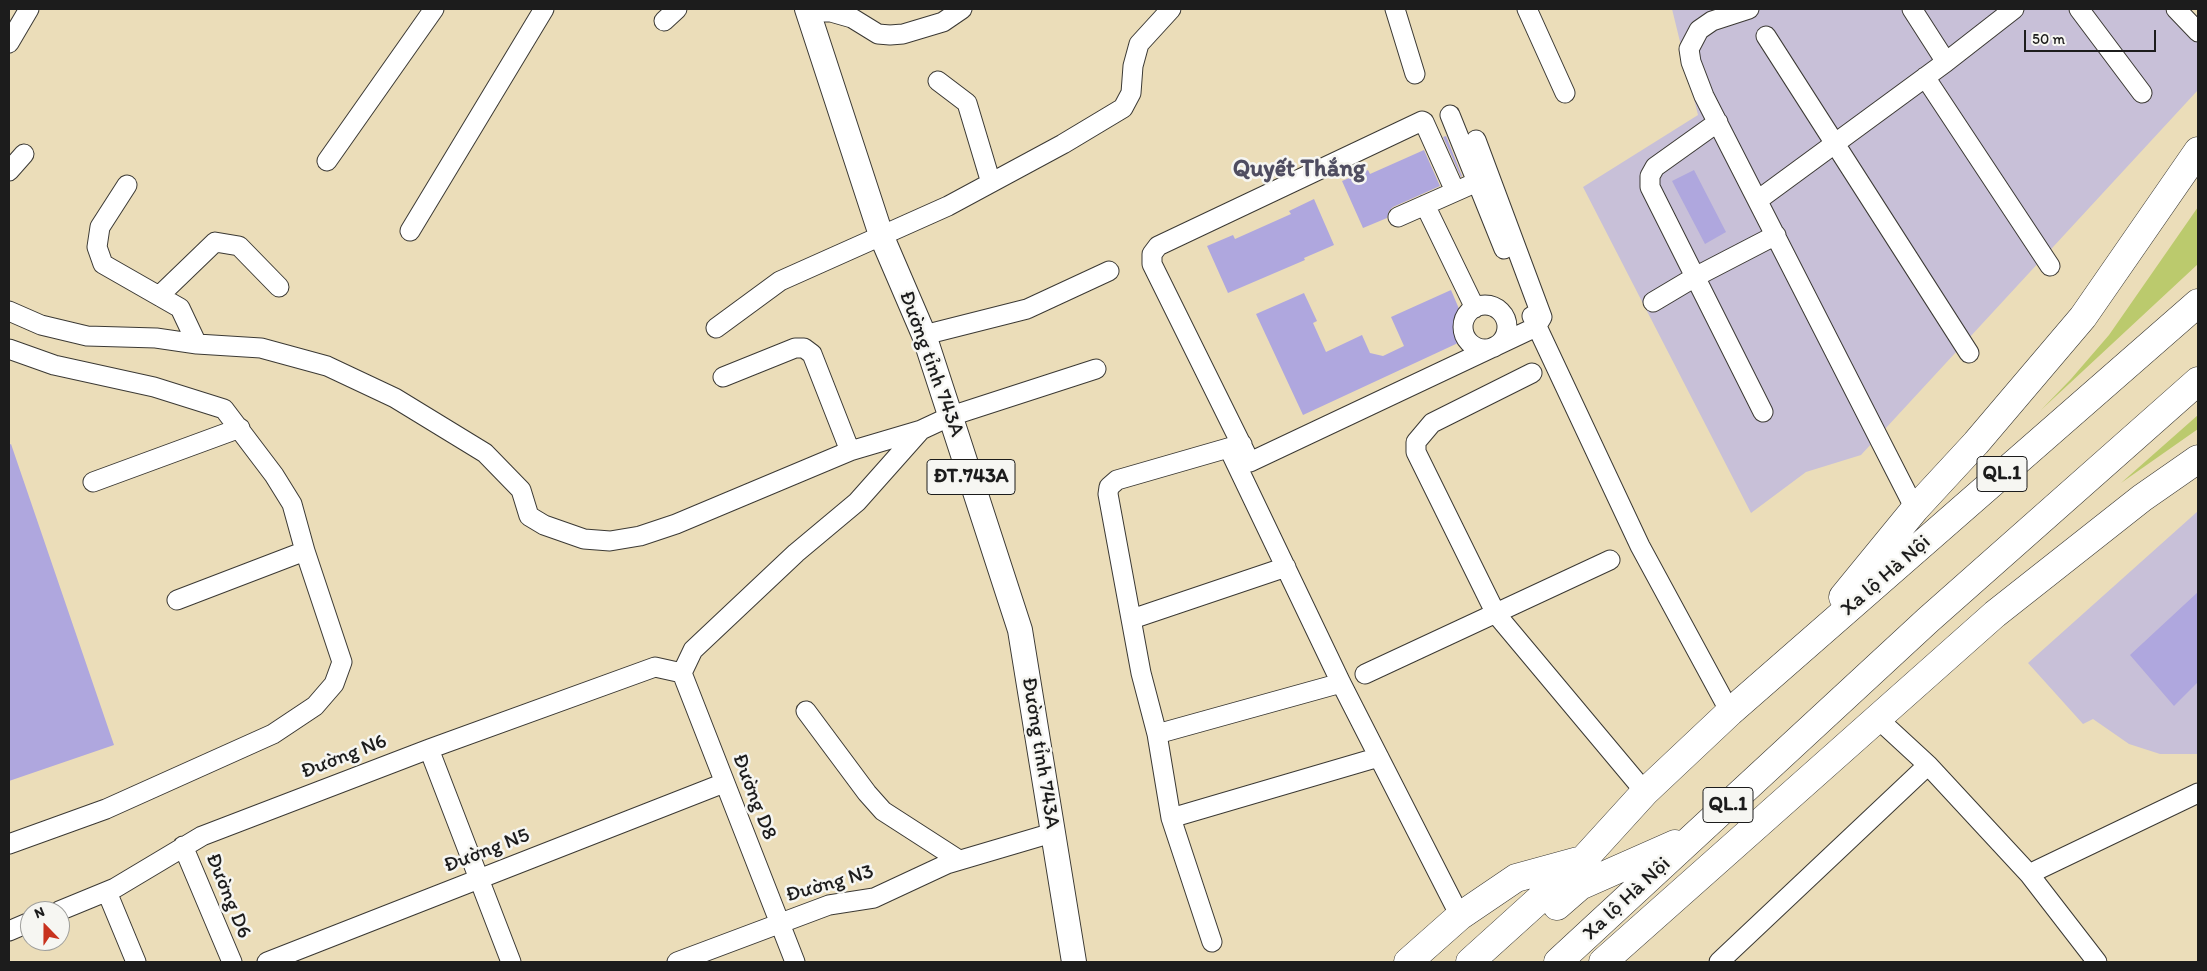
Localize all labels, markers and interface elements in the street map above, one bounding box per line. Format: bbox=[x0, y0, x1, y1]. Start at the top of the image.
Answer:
scale bar bbox=[2027, 20, 2160, 52]
text: 50 m bbox=[2032, 30, 2065, 48]
district label: Quyết Thắng bbox=[1233, 156, 1365, 184]
street label: Đường tỉnh 743A bbox=[893, 288, 969, 440]
road number: QL.1 bbox=[1977, 456, 2027, 492]
road number: ĐT.743A bbox=[927, 460, 1015, 494]
street label: Xa lộ Hà Nội bbox=[1836, 530, 1936, 622]
street label: Đường tỉnh 743A bbox=[1016, 675, 1064, 831]
street label: Đường N6 bbox=[297, 729, 391, 785]
street label: Đường D8 bbox=[726, 750, 782, 844]
road number: QL.1 bbox=[1703, 788, 1753, 822]
street label: Đường N5 bbox=[441, 823, 533, 879]
street label: Đường D6 bbox=[200, 850, 256, 942]
street label: Xa lộ Hà Nội bbox=[1578, 852, 1676, 946]
street label: Đường N3 bbox=[783, 859, 877, 909]
north arrow bbox=[20, 901, 70, 951]
text: N bbox=[32, 903, 47, 922]

